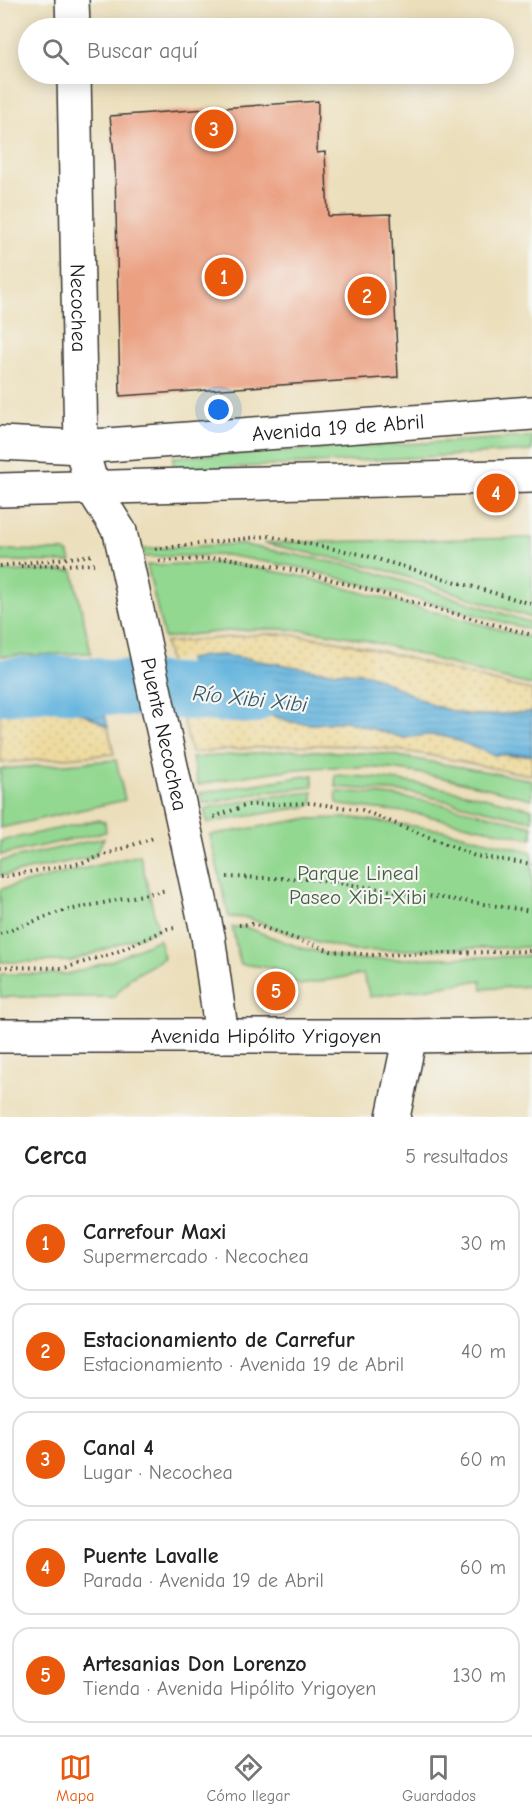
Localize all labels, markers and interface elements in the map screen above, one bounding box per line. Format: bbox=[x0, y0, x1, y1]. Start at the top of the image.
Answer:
search box bbox=[18, 18, 514, 84]
icon: search bbox=[39, 35, 72, 68]
text: Buscar aquí bbox=[87, 38, 198, 64]
pin: 3 bbox=[194, 106, 234, 152]
pin: 1 bbox=[204, 254, 244, 300]
street label: Necochea bbox=[66, 264, 91, 352]
pin: 2 bbox=[348, 274, 386, 318]
your location bbox=[204, 395, 233, 424]
street label: Avenida 19 de Abril bbox=[251, 409, 425, 446]
pin: 4 bbox=[476, 470, 516, 516]
street label: Puente Necochea bbox=[136, 656, 192, 813]
water label: Río Xibi Xibi bbox=[191, 680, 310, 718]
park label: Parque Lineal Paseo Xibi-Xibi bbox=[289, 861, 427, 909]
pin: 5 bbox=[256, 968, 296, 1014]
street label: Avenida Hipólito Yrigoyen bbox=[151, 1024, 381, 1048]
text: Cerca bbox=[24, 1141, 88, 1171]
text: 5 resultados bbox=[405, 1145, 508, 1168]
text: Carrefour Maxi bbox=[83, 1219, 226, 1245]
text: 1 bbox=[42, 1232, 49, 1255]
text: 30 m bbox=[460, 1232, 506, 1255]
text: Supermercado · Necochea bbox=[83, 1245, 309, 1268]
text: Estacionamiento de Carrefur bbox=[83, 1327, 355, 1353]
text: 2 bbox=[41, 1340, 50, 1363]
text: 40 m bbox=[461, 1340, 506, 1363]
text: Estacionamiento · Avenida 19 de Abril bbox=[83, 1353, 404, 1376]
text: Canal 4 bbox=[83, 1435, 154, 1461]
text: 3 bbox=[41, 1448, 50, 1471]
text: 60 m bbox=[460, 1448, 506, 1471]
text: Lugar · Necochea bbox=[83, 1461, 233, 1484]
text: Puente Lavalle bbox=[83, 1543, 218, 1569]
text: 4 bbox=[41, 1556, 50, 1579]
text: 60 m bbox=[460, 1556, 506, 1579]
text: Parada · Avenida 19 de Abril bbox=[83, 1569, 324, 1592]
text: Artesanias Don Lorenzo bbox=[83, 1651, 307, 1677]
text: 5 bbox=[40, 1664, 51, 1687]
text: 130 m bbox=[453, 1664, 506, 1687]
text: Tienda · Avenida Hipólito Yrigoyen bbox=[83, 1677, 376, 1700]
tab: Mapa bbox=[56, 1751, 94, 1805]
tab: Cómo llegar bbox=[206, 1751, 290, 1805]
tab: Guardados bbox=[402, 1751, 476, 1805]

